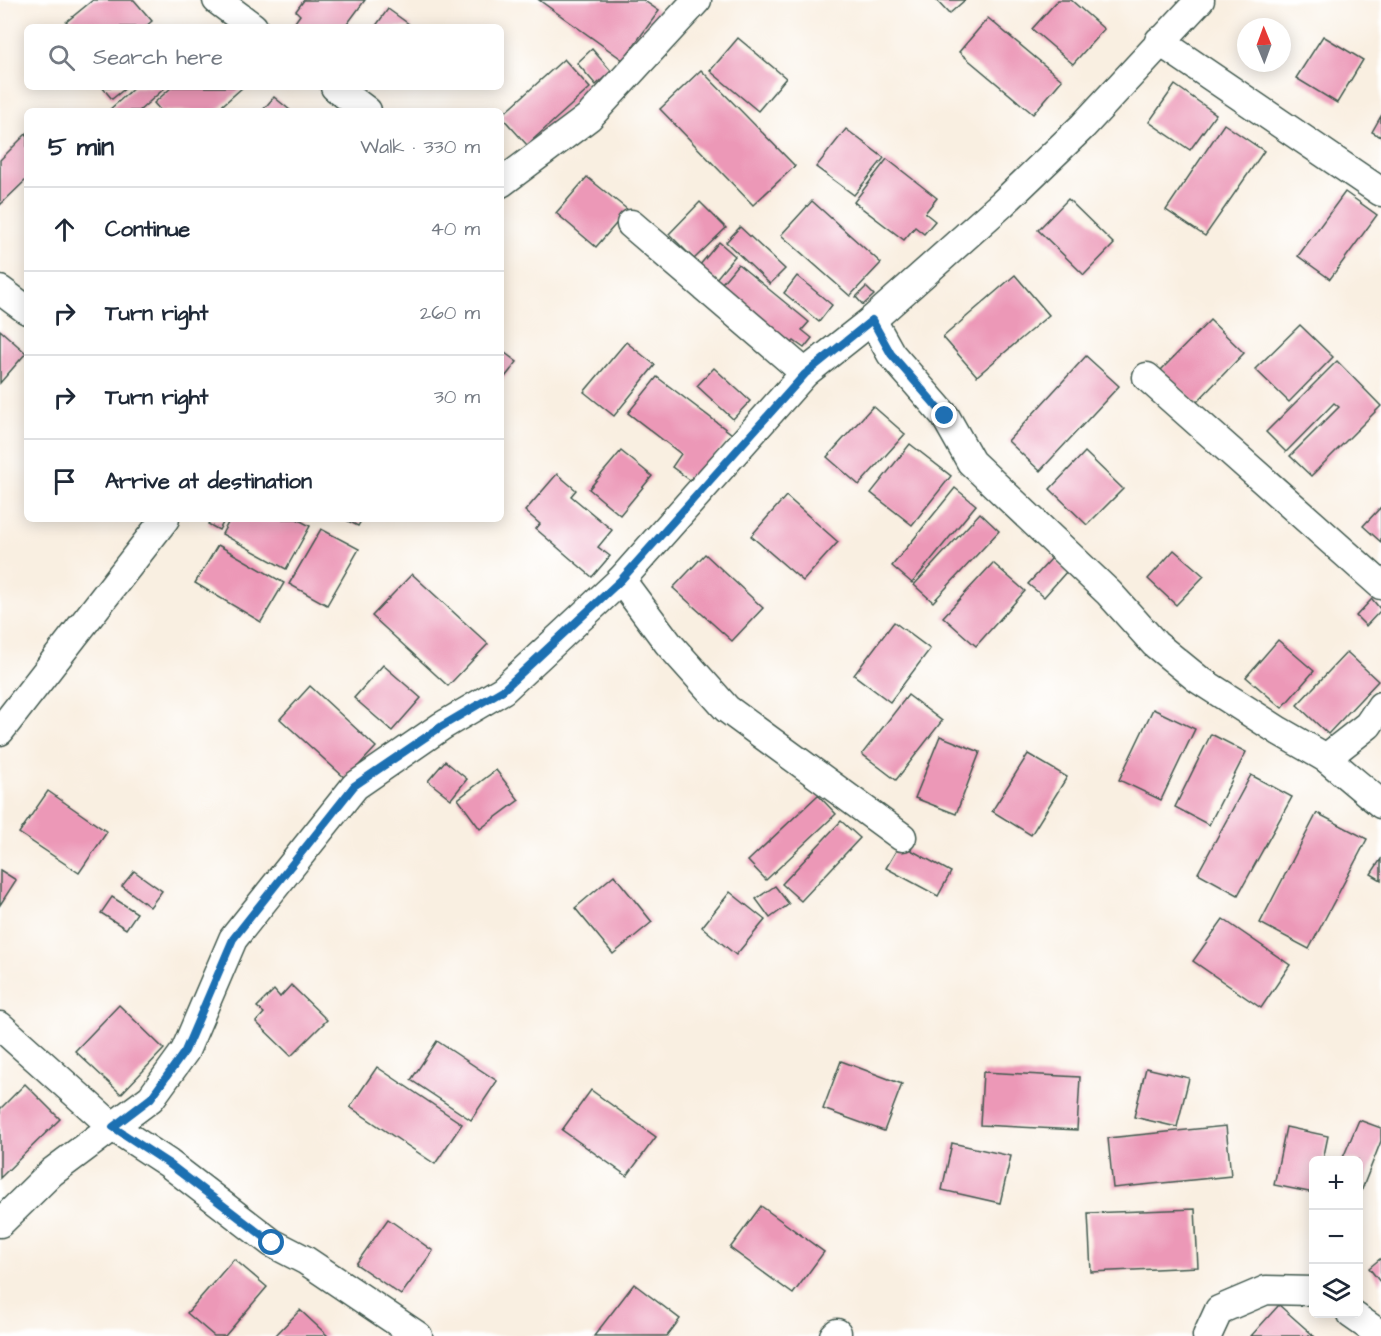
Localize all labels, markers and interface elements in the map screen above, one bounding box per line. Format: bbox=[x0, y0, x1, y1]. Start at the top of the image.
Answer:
north arrow bbox=[1237, 18, 1291, 72]
search box bbox=[24, 24, 504, 90]
icon: search bbox=[45, 41, 78, 74]
text: Search here bbox=[93, 42, 223, 73]
text: 5 min bbox=[48, 129, 114, 165]
text: Walk · 330 m bbox=[360, 133, 480, 161]
icon: ahead bbox=[48, 213, 81, 246]
text: Continue bbox=[105, 214, 190, 245]
text: 40 m bbox=[430, 215, 480, 243]
icon: right bbox=[48, 297, 81, 330]
text: Turn right bbox=[105, 298, 208, 329]
text: 260 m bbox=[420, 299, 480, 327]
icon: right bbox=[48, 381, 81, 414]
text: Turn right bbox=[105, 382, 208, 413]
text: 30 m bbox=[434, 383, 480, 411]
route end bbox=[931, 402, 957, 428]
icon: arrive bbox=[48, 465, 81, 498]
text: Arrive at destination bbox=[105, 466, 312, 497]
map controls bbox=[1309, 1156, 1363, 1318]
button: + bbox=[1309, 1156, 1363, 1210]
button: − bbox=[1309, 1210, 1363, 1264]
route start bbox=[258, 1229, 284, 1255]
button: layers bbox=[1309, 1264, 1363, 1318]

